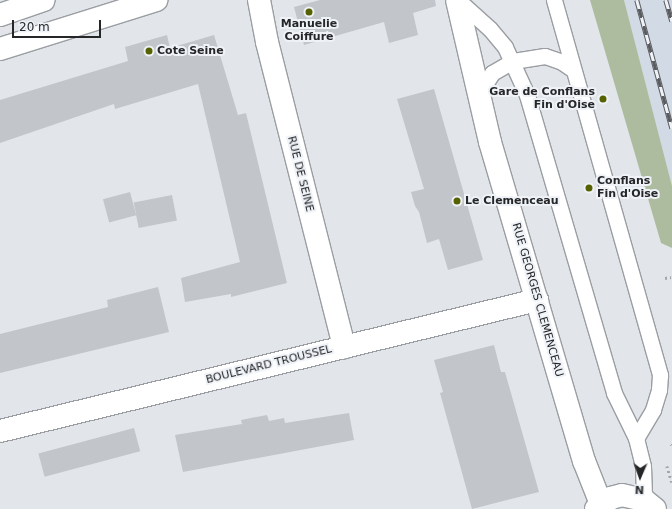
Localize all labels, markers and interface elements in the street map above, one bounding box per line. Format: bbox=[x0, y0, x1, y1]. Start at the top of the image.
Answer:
marker: Manuelie Coiffure bbox=[304, 7, 314, 17]
scale bar bbox=[14, 12, 103, 38]
place label: Manuelie Coiffure bbox=[281, 18, 337, 44]
text: 20 m bbox=[19, 20, 50, 34]
place label: Cote Seine bbox=[157, 44, 224, 58]
marker: Cote Seine bbox=[144, 46, 154, 56]
place label: Gare de Conflans Fin d'Oise bbox=[489, 86, 595, 112]
marker: Gare de Conflans Fin d'Oise bbox=[598, 94, 608, 104]
street label: RUE DE SEINE bbox=[284, 135, 316, 213]
place label: Conflans Fin d'Oise bbox=[597, 175, 658, 201]
marker: Conflans Fin d'Oise bbox=[584, 183, 594, 193]
place label: Le Clemenceau bbox=[465, 194, 559, 208]
marker: Le Clemenceau bbox=[452, 196, 462, 206]
street label: RUE GEORGES CLEMENCEAU bbox=[509, 222, 565, 378]
street label: BOULEVARD TROUSSEL bbox=[205, 343, 333, 387]
north arrow bbox=[620, 457, 660, 497]
text: N bbox=[635, 483, 644, 496]

